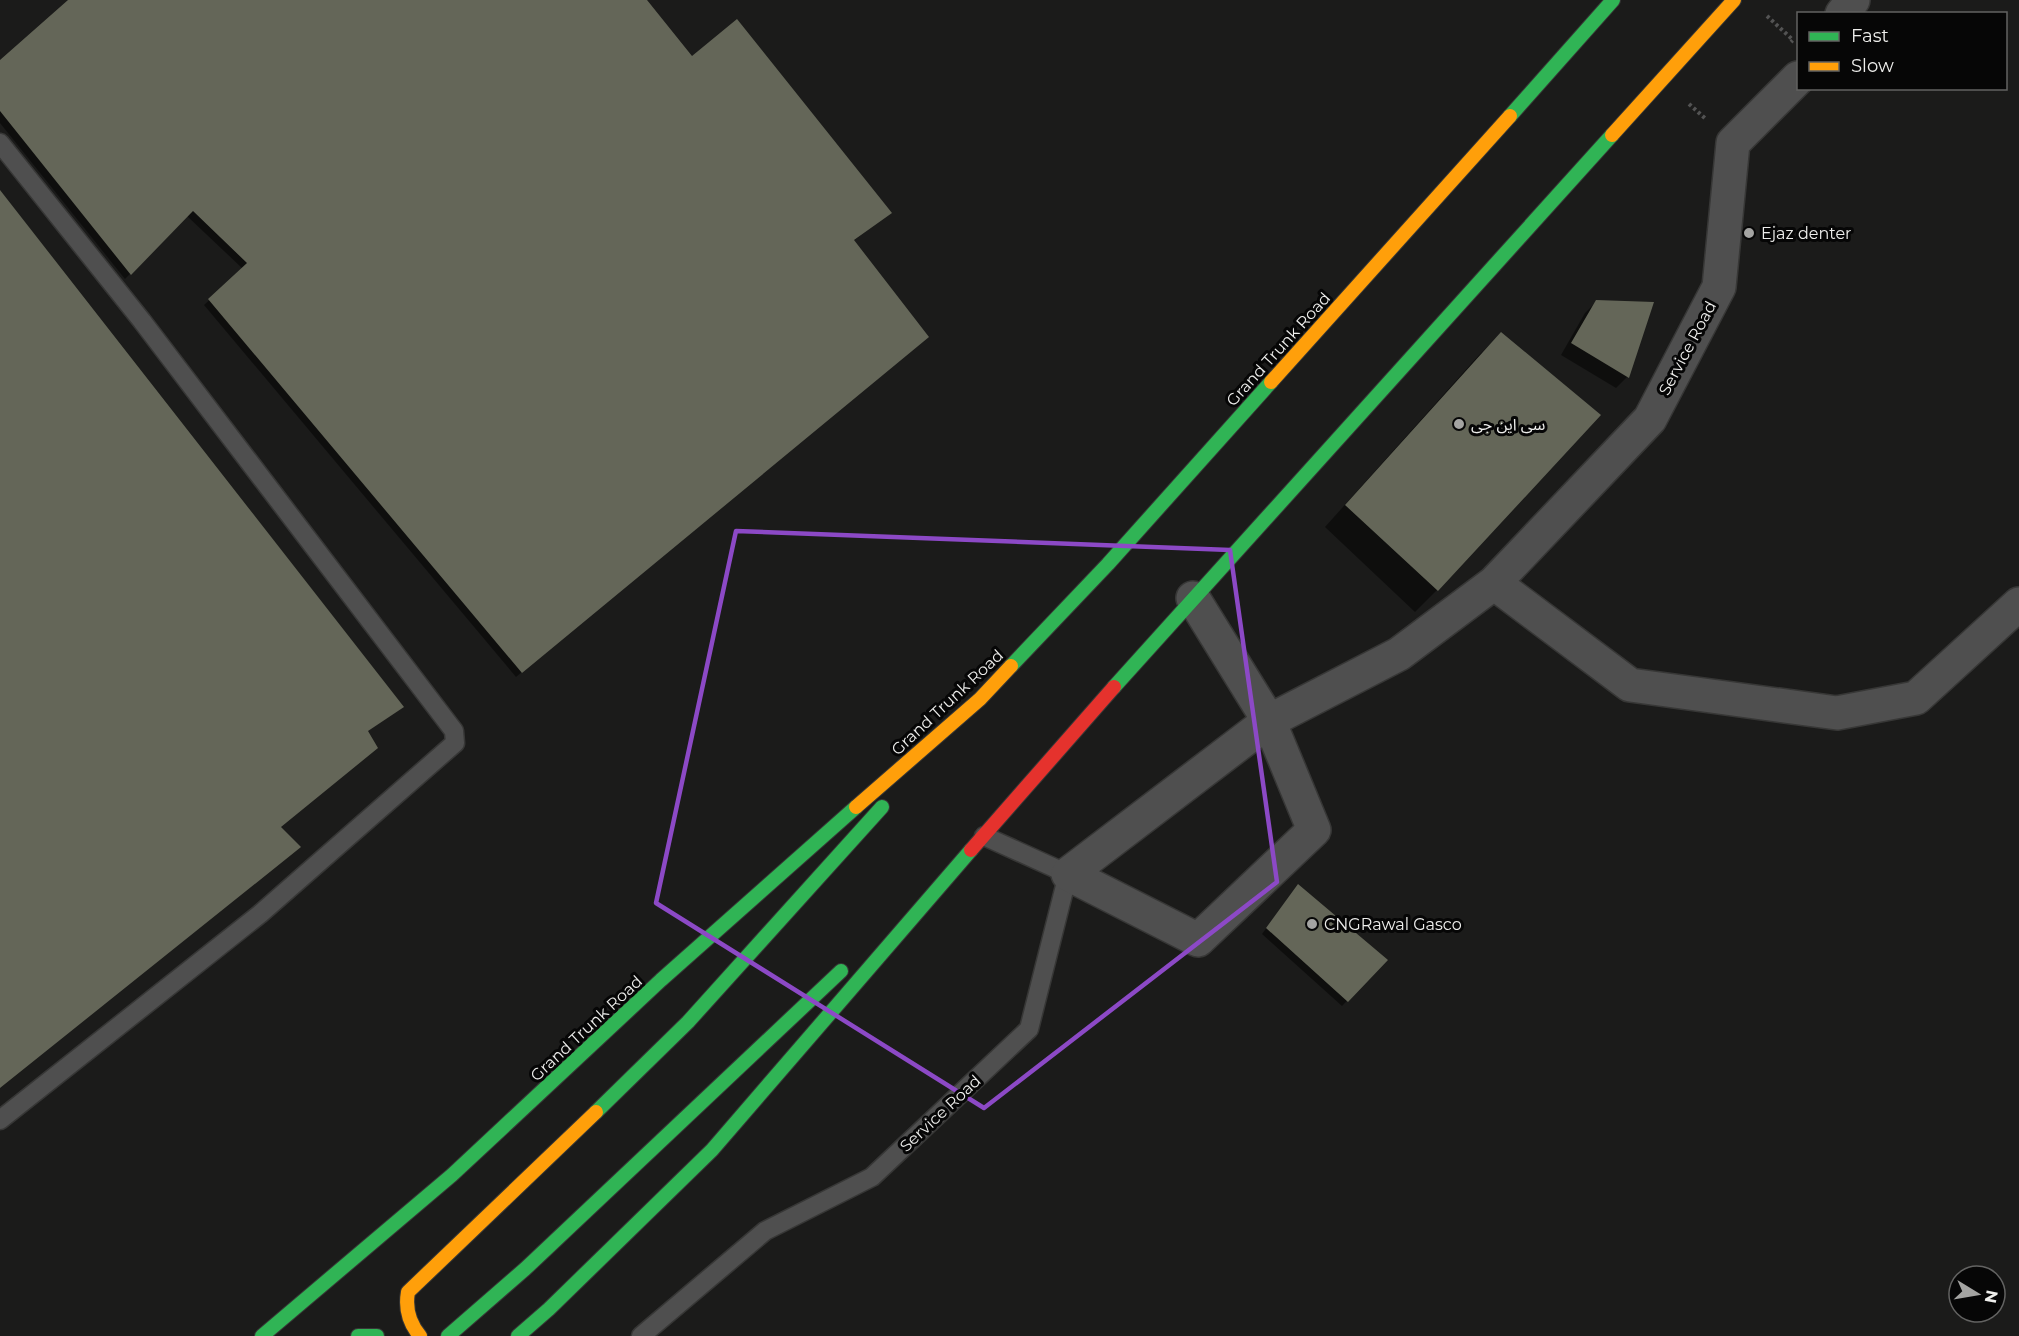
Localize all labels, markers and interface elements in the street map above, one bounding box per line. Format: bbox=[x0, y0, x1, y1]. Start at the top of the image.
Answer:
legend bbox=[1797, 12, 2007, 90]
text: Fast bbox=[1851, 25, 1889, 47]
text: Slow bbox=[1851, 55, 1894, 77]
place label: Ejaz denter bbox=[1761, 224, 1852, 243]
marker: Ejaz denter bbox=[1742, 226, 1756, 240]
street label: Grand Trunk Road bbox=[1222, 289, 1334, 410]
street label: Service Road bbox=[1655, 298, 1720, 398]
place label: سی این جی bbox=[1471, 415, 1545, 434]
marker: سی این جی bbox=[1452, 417, 1466, 431]
street label: Grand Trunk Road bbox=[887, 646, 1007, 759]
place label: CNGRawal Gasco bbox=[1324, 915, 1462, 934]
marker: CNGRawal Gasco bbox=[1305, 917, 1319, 931]
street label: Grand Trunk Road bbox=[526, 972, 646, 1085]
street label: Service Road bbox=[896, 1071, 985, 1156]
north arrow bbox=[1947, 1264, 2007, 1324]
text: N bbox=[1981, 1289, 2002, 1305]

